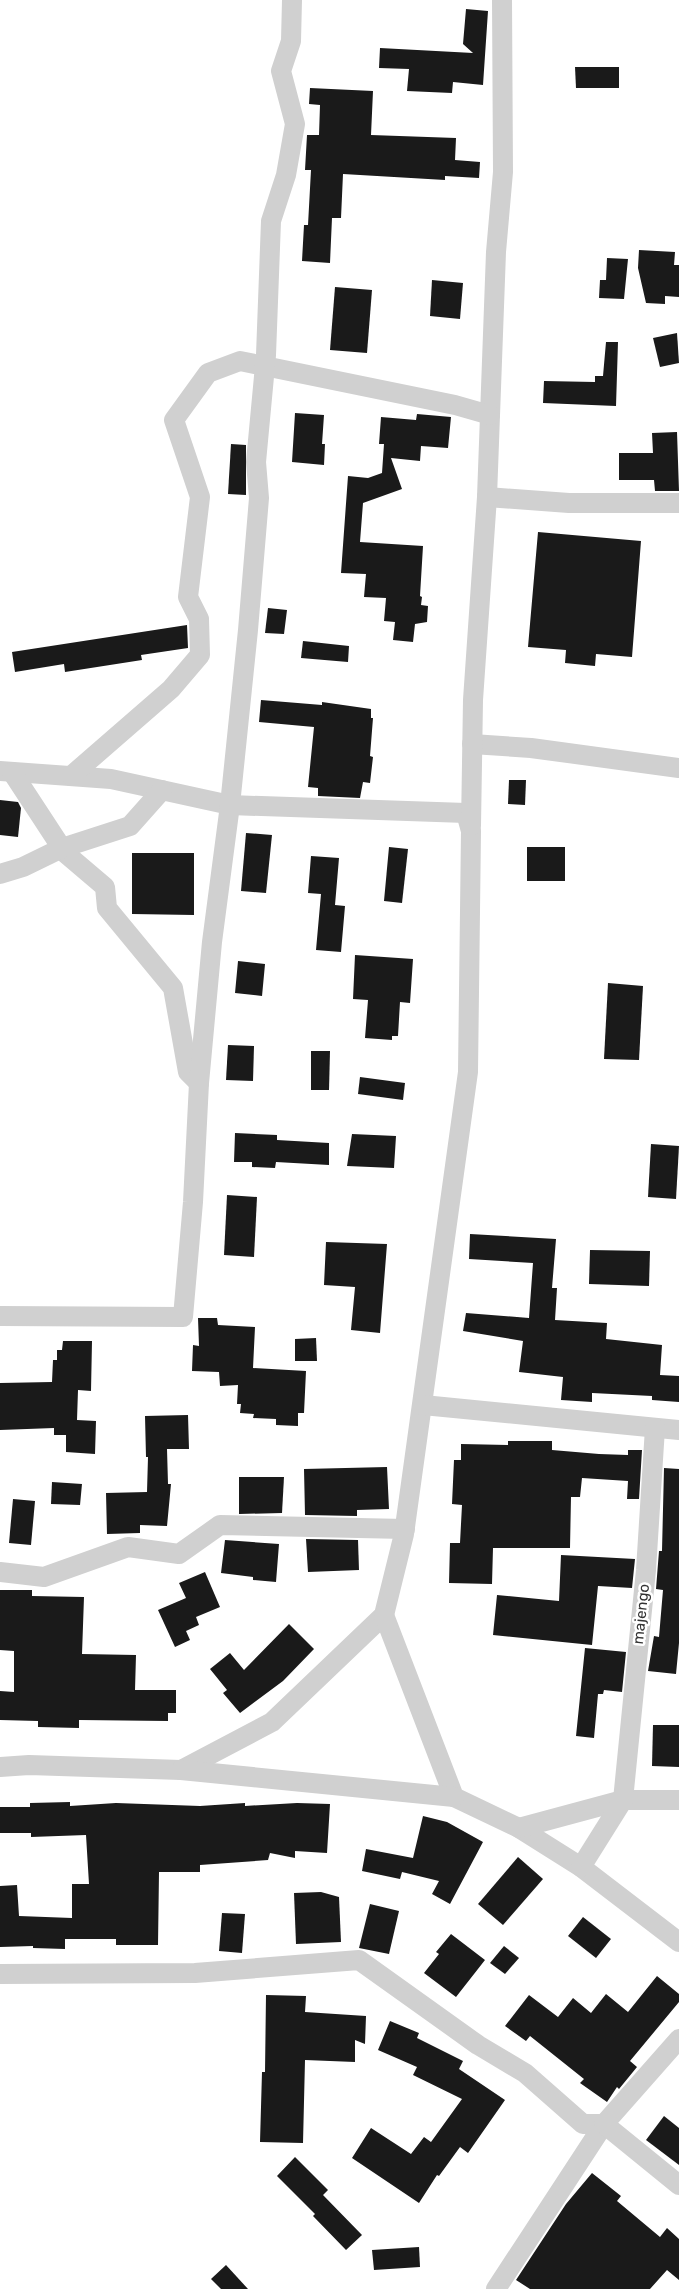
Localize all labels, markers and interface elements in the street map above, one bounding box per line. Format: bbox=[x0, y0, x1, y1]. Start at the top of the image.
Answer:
street label: majengo bbox=[629, 1583, 653, 1645]

